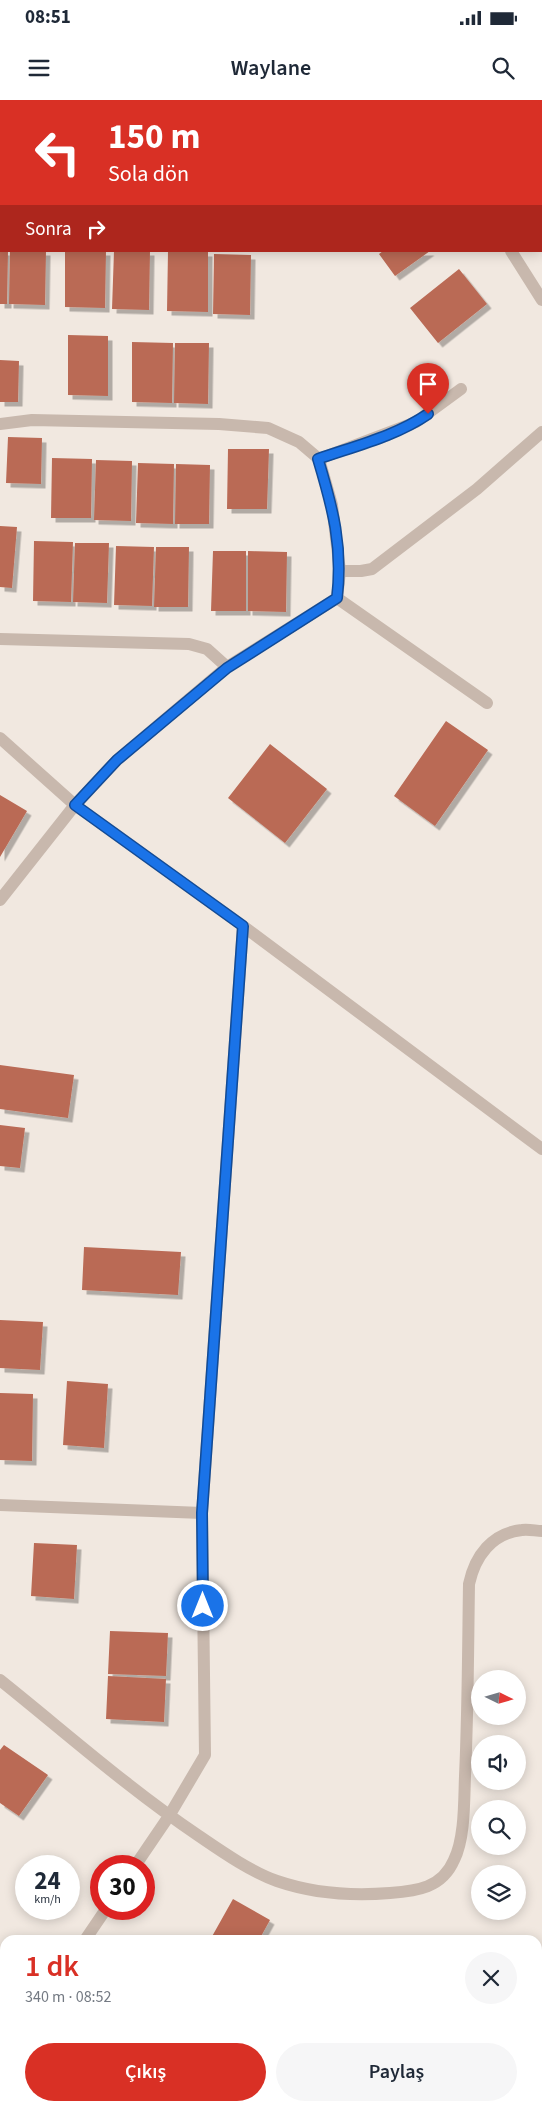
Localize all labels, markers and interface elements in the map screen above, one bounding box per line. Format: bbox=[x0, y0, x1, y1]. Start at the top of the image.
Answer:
text: 08:51 bbox=[25, 4, 71, 31]
text: Waylane bbox=[231, 52, 311, 84]
icon: menu bbox=[25, 54, 53, 82]
icon: search bbox=[489, 54, 517, 82]
text: 150 m bbox=[108, 112, 200, 162]
icon: left bbox=[25, 120, 90, 185]
text: Sola dön bbox=[108, 158, 189, 190]
icon: right bbox=[82, 215, 110, 243]
text: Sonra bbox=[25, 216, 72, 243]
pin bbox=[407, 363, 449, 414]
icon: arrive bbox=[414, 370, 442, 398]
position arrow bbox=[176, 1579, 228, 1631]
north arrow bbox=[471, 1670, 526, 1725]
map controls bbox=[471, 1670, 526, 1920]
button: sound bbox=[471, 1735, 526, 1790]
button: search bbox=[471, 1800, 526, 1855]
speed limit sign: 30 bbox=[90, 1855, 155, 1920]
text: 24 bbox=[34, 1863, 61, 1899]
button: layers bbox=[471, 1865, 526, 1920]
text: km/h bbox=[34, 1891, 61, 1908]
text: 1 dk bbox=[25, 1945, 79, 1988]
button: close bbox=[465, 1952, 517, 2004]
text: 340 m · 08:52 bbox=[25, 1986, 112, 2008]
button: Çıkış bbox=[25, 2043, 266, 2101]
button: Paylaş bbox=[276, 2043, 517, 2101]

